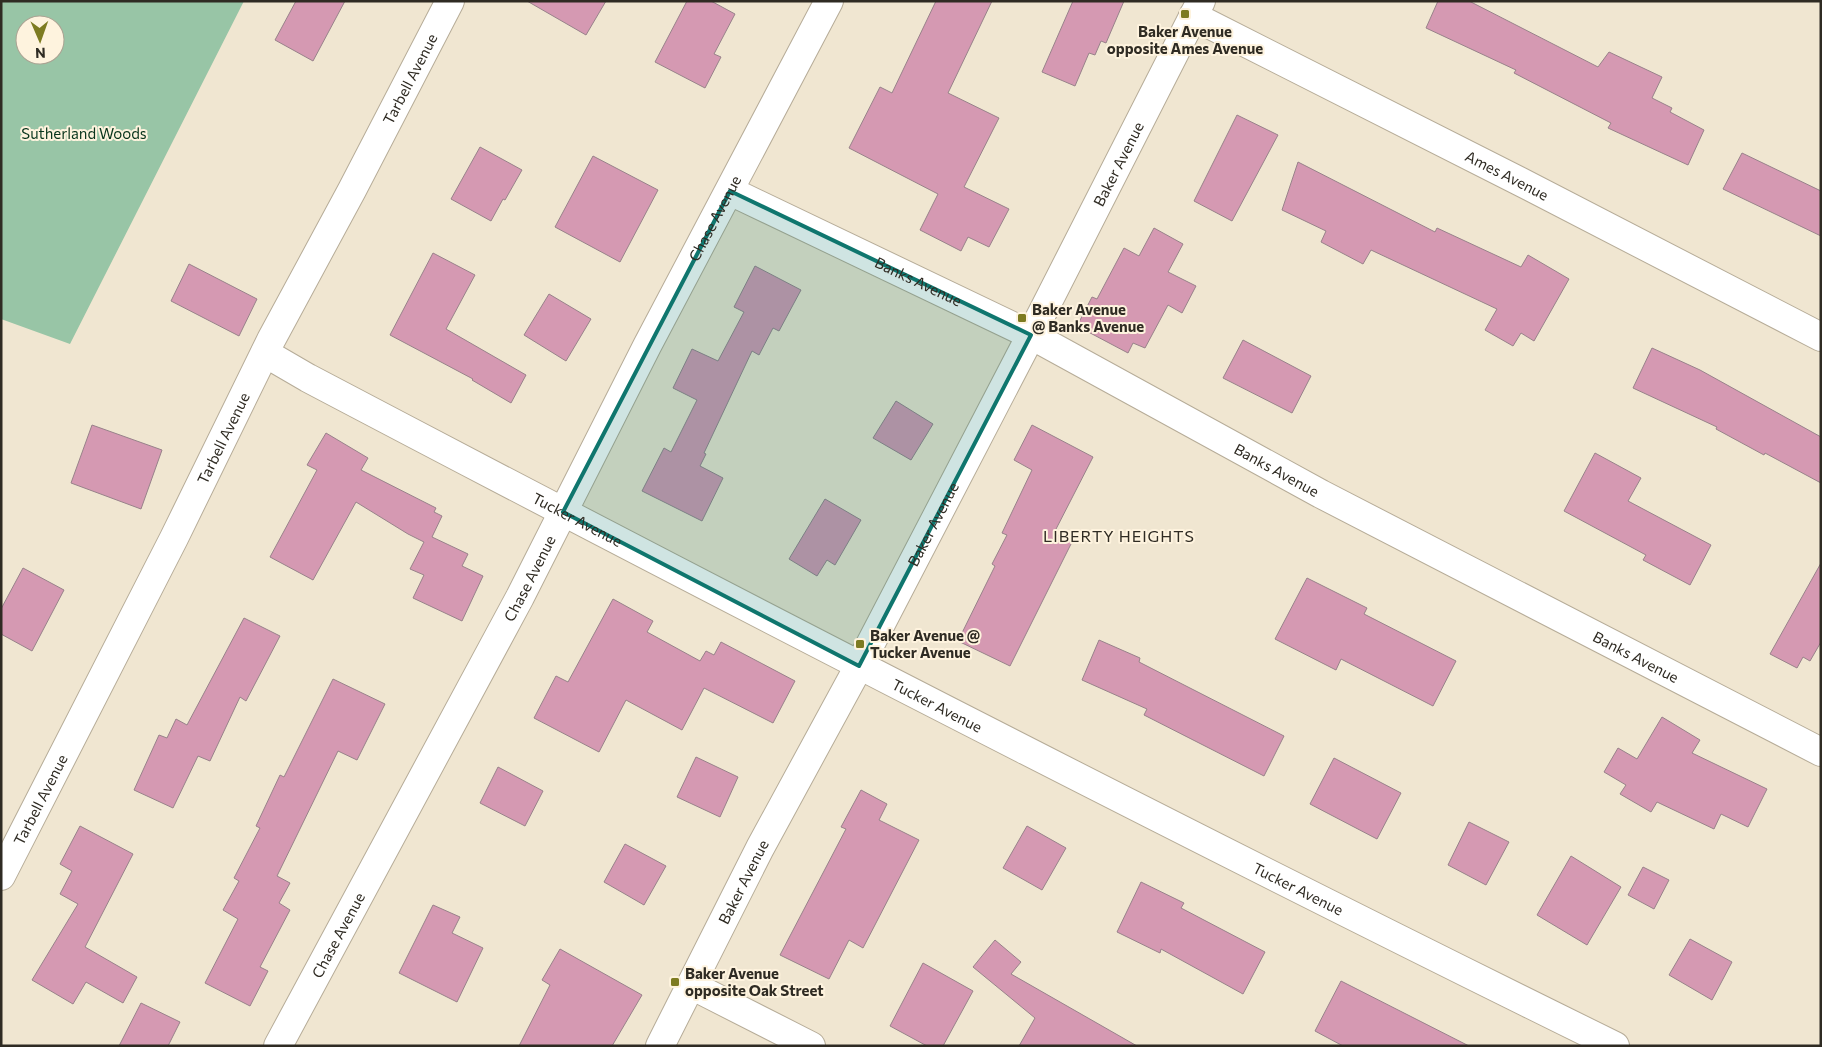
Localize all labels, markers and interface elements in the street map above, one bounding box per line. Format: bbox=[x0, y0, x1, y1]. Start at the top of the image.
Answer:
marker: Baker Avenue opposite Ames Avenue bbox=[1179, 8, 1191, 20]
north arrow bbox=[15, 15, 65, 65]
place label: Baker Avenue opposite Ames Avenue bbox=[1107, 22, 1263, 57]
street label: Tarbell Avenue bbox=[379, 30, 441, 127]
text: N bbox=[35, 45, 46, 62]
street label: Baker Avenue bbox=[1089, 119, 1147, 209]
park label: Sutherland Woods bbox=[21, 124, 147, 142]
street label: Ames Avenue bbox=[1462, 146, 1552, 204]
street label: Chase Avenue bbox=[684, 172, 745, 264]
street label: Banks Avenue bbox=[872, 253, 965, 310]
place label: Baker Avenue @ Banks Avenue bbox=[1032, 300, 1144, 335]
marker: Baker Avenue @ Banks Avenue bbox=[1016, 312, 1028, 324]
street label: Tarbell Avenue bbox=[193, 389, 253, 487]
street label: Banks Avenue bbox=[1231, 439, 1322, 500]
street label: Baker Avenue bbox=[904, 479, 962, 569]
street label: Tucker Avenue bbox=[530, 488, 626, 550]
district label: LIBERTY HEIGHTS bbox=[1043, 526, 1195, 545]
street label: Chase Avenue bbox=[500, 532, 559, 624]
place label: Baker Avenue @ Tucker Avenue bbox=[870, 626, 980, 661]
street label: Banks Avenue bbox=[1590, 627, 1682, 686]
marker: Baker Avenue @ Tucker Avenue bbox=[854, 638, 866, 650]
street label: Tucker Avenue bbox=[889, 675, 985, 736]
street label: Tarbell Avenue bbox=[9, 751, 71, 848]
street label: Baker Avenue bbox=[714, 836, 772, 927]
street label: Tucker Avenue bbox=[1250, 858, 1347, 919]
street label: Chase Avenue bbox=[307, 889, 368, 981]
place label: Baker Avenue opposite Oak Street bbox=[685, 964, 824, 999]
marker: Baker Avenue opposite Oak Street bbox=[669, 976, 681, 988]

